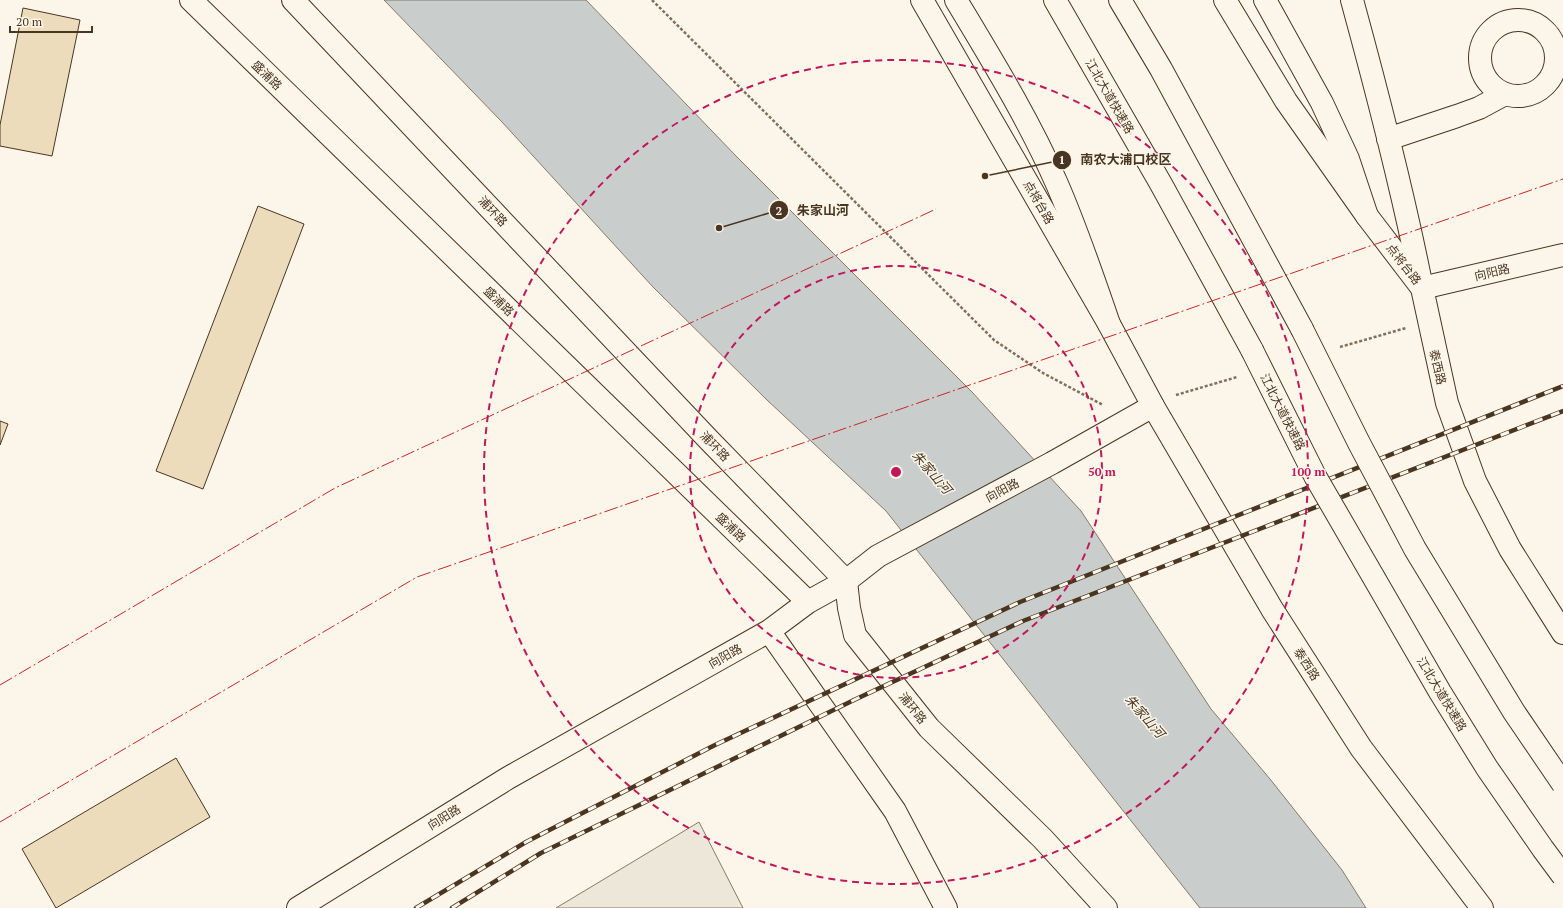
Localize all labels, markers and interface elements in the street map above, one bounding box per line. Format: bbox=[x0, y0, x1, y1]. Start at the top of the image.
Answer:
scale bar bbox=[10, 8, 92, 34]
text: 20 m bbox=[16, 14, 43, 29]
street label: 江北大道快速路 bbox=[1083, 56, 1137, 136]
street label: 盛浦路 bbox=[249, 57, 285, 93]
callout: 南农大浦口校区 bbox=[1052, 147, 1179, 172]
text: 南农大浦口校区 bbox=[1080, 150, 1172, 168]
text: 1 bbox=[1059, 152, 1065, 167]
street label: 点将台路 bbox=[1021, 177, 1057, 227]
street label: 浦环路 bbox=[475, 193, 511, 229]
callout: 朱家山河 bbox=[769, 198, 857, 223]
text: 朱家山河 bbox=[797, 201, 849, 219]
text: 2 bbox=[776, 203, 783, 218]
street label: 点将台路 bbox=[1383, 240, 1425, 288]
street label: 向阳路 bbox=[1473, 261, 1511, 283]
street label: 盛浦路 bbox=[481, 283, 517, 319]
street label: 泰西路 bbox=[1427, 348, 1449, 386]
street label: 江北大道快速路 bbox=[1257, 371, 1309, 453]
street label: 浦环路 bbox=[697, 428, 733, 464]
water label: 朱家山河 bbox=[908, 446, 958, 500]
text: 50 m bbox=[1088, 464, 1116, 479]
text: 100 m bbox=[1291, 464, 1325, 479]
centre of rings bbox=[889, 465, 903, 479]
street label: 向阳路 bbox=[983, 475, 1021, 505]
street label: 盛浦路 bbox=[713, 509, 749, 545]
street label: 向阳路 bbox=[706, 641, 744, 671]
street label: 泰西路 bbox=[1291, 645, 1323, 683]
street label: 江北大道快速路 bbox=[1414, 654, 1470, 734]
street label: 浦环路 bbox=[896, 689, 930, 727]
water label: 朱家山河 bbox=[1121, 690, 1171, 744]
street label: 向阳路 bbox=[425, 801, 463, 833]

